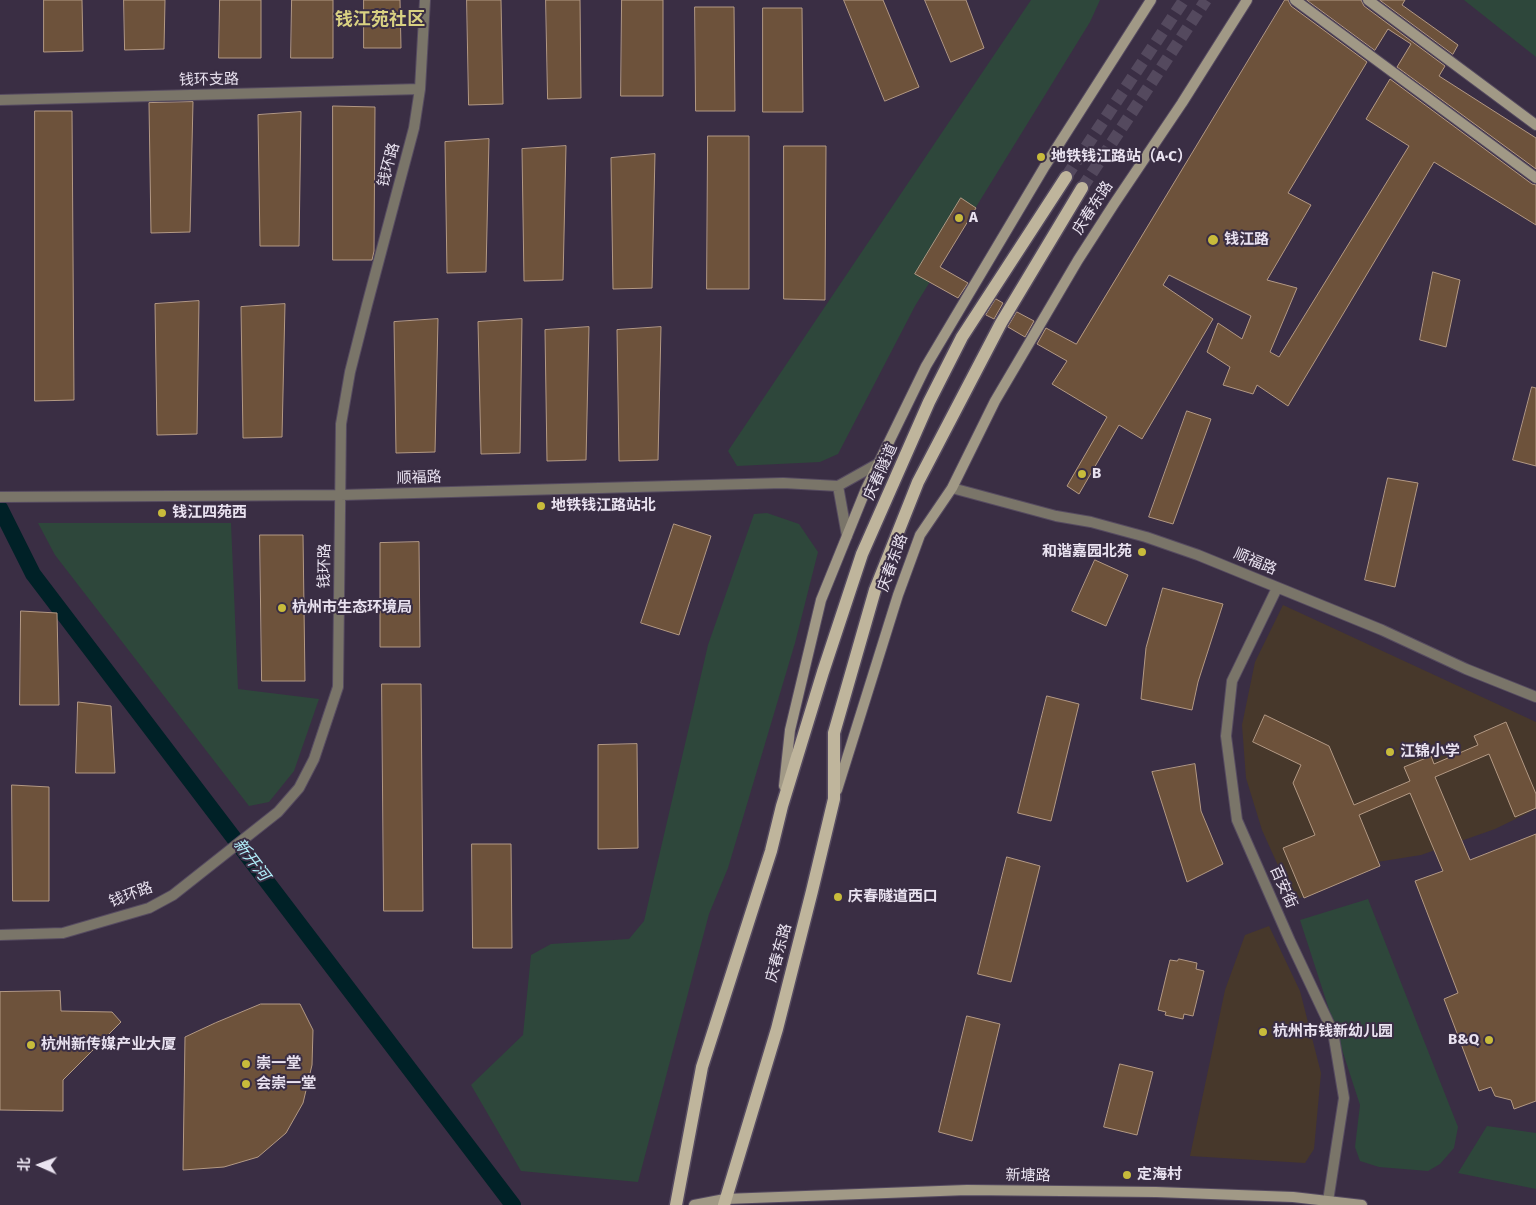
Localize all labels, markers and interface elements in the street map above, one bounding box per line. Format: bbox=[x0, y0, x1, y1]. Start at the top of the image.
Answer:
district label: 钱江苑社区 bbox=[335, 9, 425, 31]
street label: 钱环支路 bbox=[179, 70, 239, 90]
street label: 钱环路 bbox=[374, 141, 404, 189]
place label: 地铁钱江路站（A·C） bbox=[1051, 148, 1192, 166]
marker: 地铁钱江路站（A·C） bbox=[1035, 151, 1047, 163]
street label: 庆春东路 bbox=[1069, 178, 1117, 238]
place label: A bbox=[969, 209, 978, 227]
marker: A bbox=[953, 212, 965, 224]
place label: 钱江路 bbox=[1224, 231, 1269, 249]
marker: 钱江路 bbox=[1206, 233, 1220, 247]
street label: 庆春隧道 bbox=[861, 441, 901, 503]
place label: B bbox=[1092, 465, 1101, 483]
street label: 顺福路 bbox=[396, 468, 442, 488]
marker: B bbox=[1076, 468, 1088, 480]
place label: 地铁钱江路站北 bbox=[551, 497, 656, 515]
marker: 地铁钱江路站北 bbox=[535, 500, 547, 512]
place label: 钱江四苑西 bbox=[172, 504, 247, 522]
marker: 钱江四苑西 bbox=[156, 507, 168, 519]
street label: 庆春东路 bbox=[874, 532, 912, 594]
street label: 钱环路 bbox=[316, 543, 334, 589]
place label: 和谐嘉园北苑 bbox=[1042, 543, 1132, 561]
street label: 顺福路 bbox=[1231, 545, 1279, 579]
marker: 和谐嘉园北苑 bbox=[1136, 546, 1148, 558]
place label: 杭州市生态环境局 bbox=[292, 599, 412, 617]
marker: 杭州市生态环境局 bbox=[276, 602, 288, 614]
place label: 江锦小学 bbox=[1400, 743, 1460, 761]
marker: 江锦小学 bbox=[1384, 746, 1396, 758]
water label: 新开河 bbox=[229, 835, 273, 885]
street label: 百安街 bbox=[1266, 863, 1300, 911]
street label: 钱环路 bbox=[107, 879, 155, 911]
place label: 庆春隧道西口 bbox=[848, 888, 938, 906]
marker: 庆春隧道西口 bbox=[832, 891, 844, 903]
street label: 庆春东路 bbox=[763, 922, 795, 984]
place label: 杭州市钱新幼儿园 bbox=[1273, 1023, 1393, 1041]
marker: 杭州市钱新幼儿园 bbox=[1257, 1026, 1269, 1038]
place label: B&Q bbox=[1448, 1031, 1479, 1049]
marker: B&Q bbox=[1483, 1034, 1495, 1046]
place label: 杭州新传媒产业大厦 bbox=[41, 1036, 176, 1054]
marker: 杭州新传媒产业大厦 bbox=[25, 1039, 37, 1051]
place label: 崇一堂 bbox=[256, 1055, 301, 1073]
marker: 崇一堂 bbox=[240, 1058, 252, 1070]
place label: 会崇一堂 bbox=[256, 1075, 316, 1093]
marker: 会崇一堂 bbox=[240, 1078, 252, 1090]
north arrow bbox=[15, 1140, 65, 1190]
text: 北 bbox=[16, 1157, 33, 1172]
place label: 定海村 bbox=[1137, 1166, 1182, 1184]
street label: 新塘路 bbox=[1005, 1167, 1051, 1185]
marker: 定海村 bbox=[1121, 1169, 1133, 1181]

